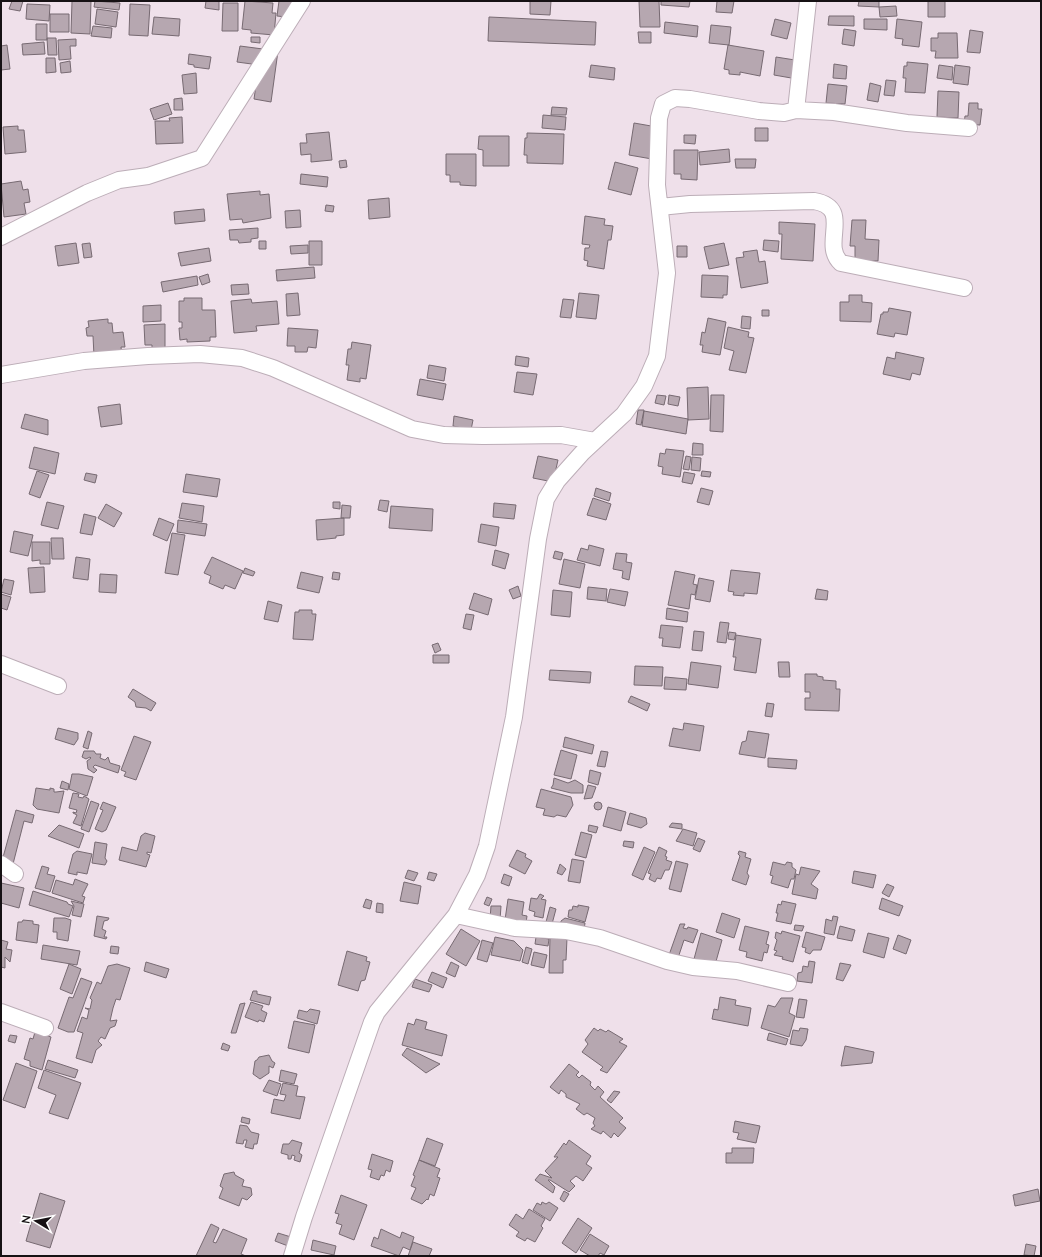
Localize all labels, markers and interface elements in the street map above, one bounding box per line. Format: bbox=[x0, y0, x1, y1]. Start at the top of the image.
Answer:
north arrow bbox=[16, 1201, 56, 1241]
text: N bbox=[19, 1214, 33, 1224]

